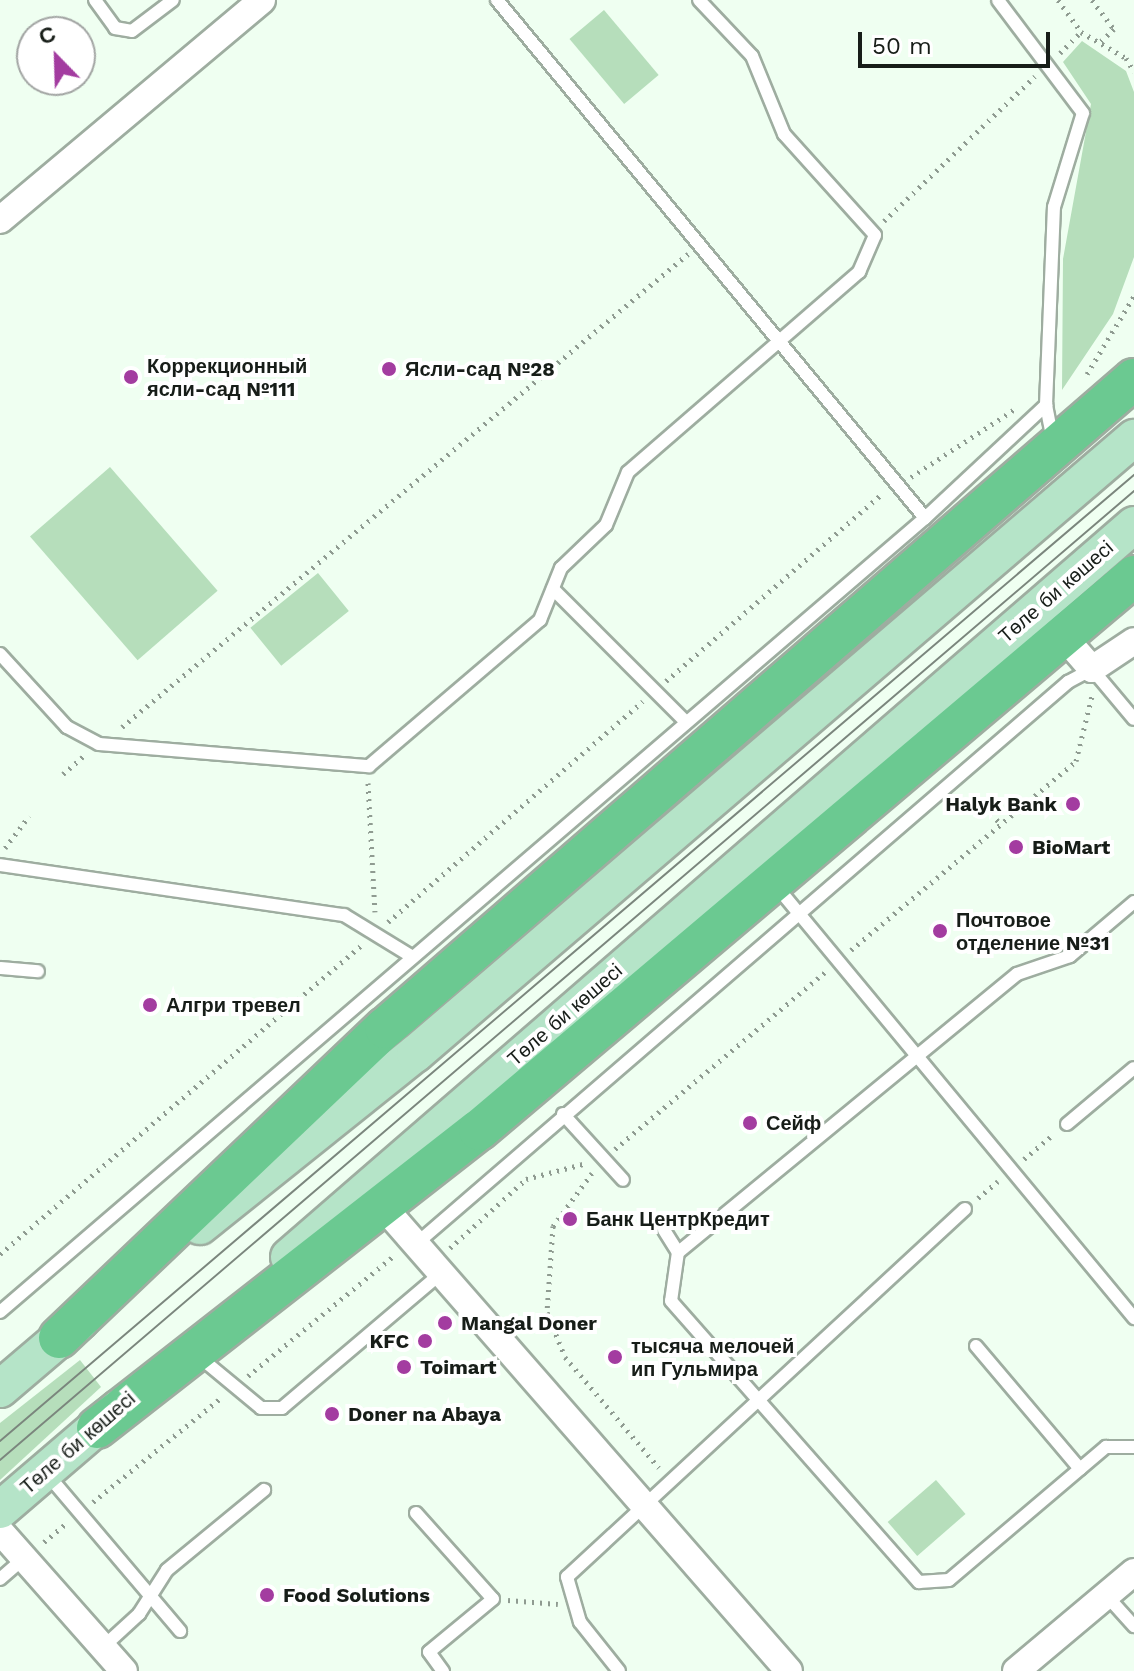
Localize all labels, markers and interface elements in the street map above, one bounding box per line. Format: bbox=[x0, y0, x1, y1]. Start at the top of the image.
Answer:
north arrow bbox=[16, 16, 96, 96]
scale bar bbox=[862, 16, 1054, 66]
text: С bbox=[35, 21, 59, 50]
text: 50 m bbox=[872, 32, 932, 60]
place label: Коррекционный ясли-сад №111 bbox=[147, 354, 307, 401]
place label: Ясли-сад №28 bbox=[405, 357, 555, 381]
marker: Ясли-сад №28 bbox=[380, 360, 398, 378]
marker: Коррекционный ясли-сад №111 bbox=[122, 368, 140, 386]
street label: Төле би көшесі bbox=[994, 536, 1118, 648]
place label: Halyk Bank bbox=[945, 792, 1057, 816]
marker: Halyk Bank bbox=[1064, 795, 1082, 813]
place label: BioMart bbox=[1032, 835, 1110, 859]
marker: BioMart bbox=[1007, 838, 1025, 856]
place label: Почтовое отделение №31 bbox=[956, 908, 1110, 955]
marker: Почтовое отделение №31 bbox=[931, 922, 949, 940]
street label: Төле би көшесі bbox=[503, 959, 627, 1071]
place label: Алгри тревел bbox=[166, 993, 301, 1017]
marker: Алгри тревел bbox=[141, 996, 159, 1014]
place label: Сейф bbox=[766, 1111, 821, 1135]
marker: Сейф bbox=[741, 1114, 759, 1132]
place label: Банк ЦентрКредит bbox=[586, 1207, 770, 1231]
marker: Банк ЦентрКредит bbox=[561, 1210, 579, 1228]
place label: Mangal Doner bbox=[461, 1311, 597, 1335]
marker: Mangal Doner bbox=[436, 1314, 454, 1332]
place label: KFC bbox=[369, 1329, 409, 1353]
marker: KFC bbox=[416, 1332, 434, 1350]
place label: тысяча мелочей ип Гульмира bbox=[631, 1334, 794, 1381]
marker: тысяча мелочей ип Гульмира bbox=[606, 1348, 624, 1366]
place label: Toimart bbox=[420, 1355, 497, 1379]
marker: Toimart bbox=[395, 1358, 413, 1376]
street label: Төле би көшесі bbox=[16, 1387, 140, 1499]
place label: Doner na Abaya bbox=[348, 1402, 502, 1426]
marker: Doner na Abaya bbox=[323, 1405, 341, 1423]
place label: Food Solutions bbox=[283, 1583, 430, 1607]
marker: Food Solutions bbox=[258, 1586, 276, 1604]

